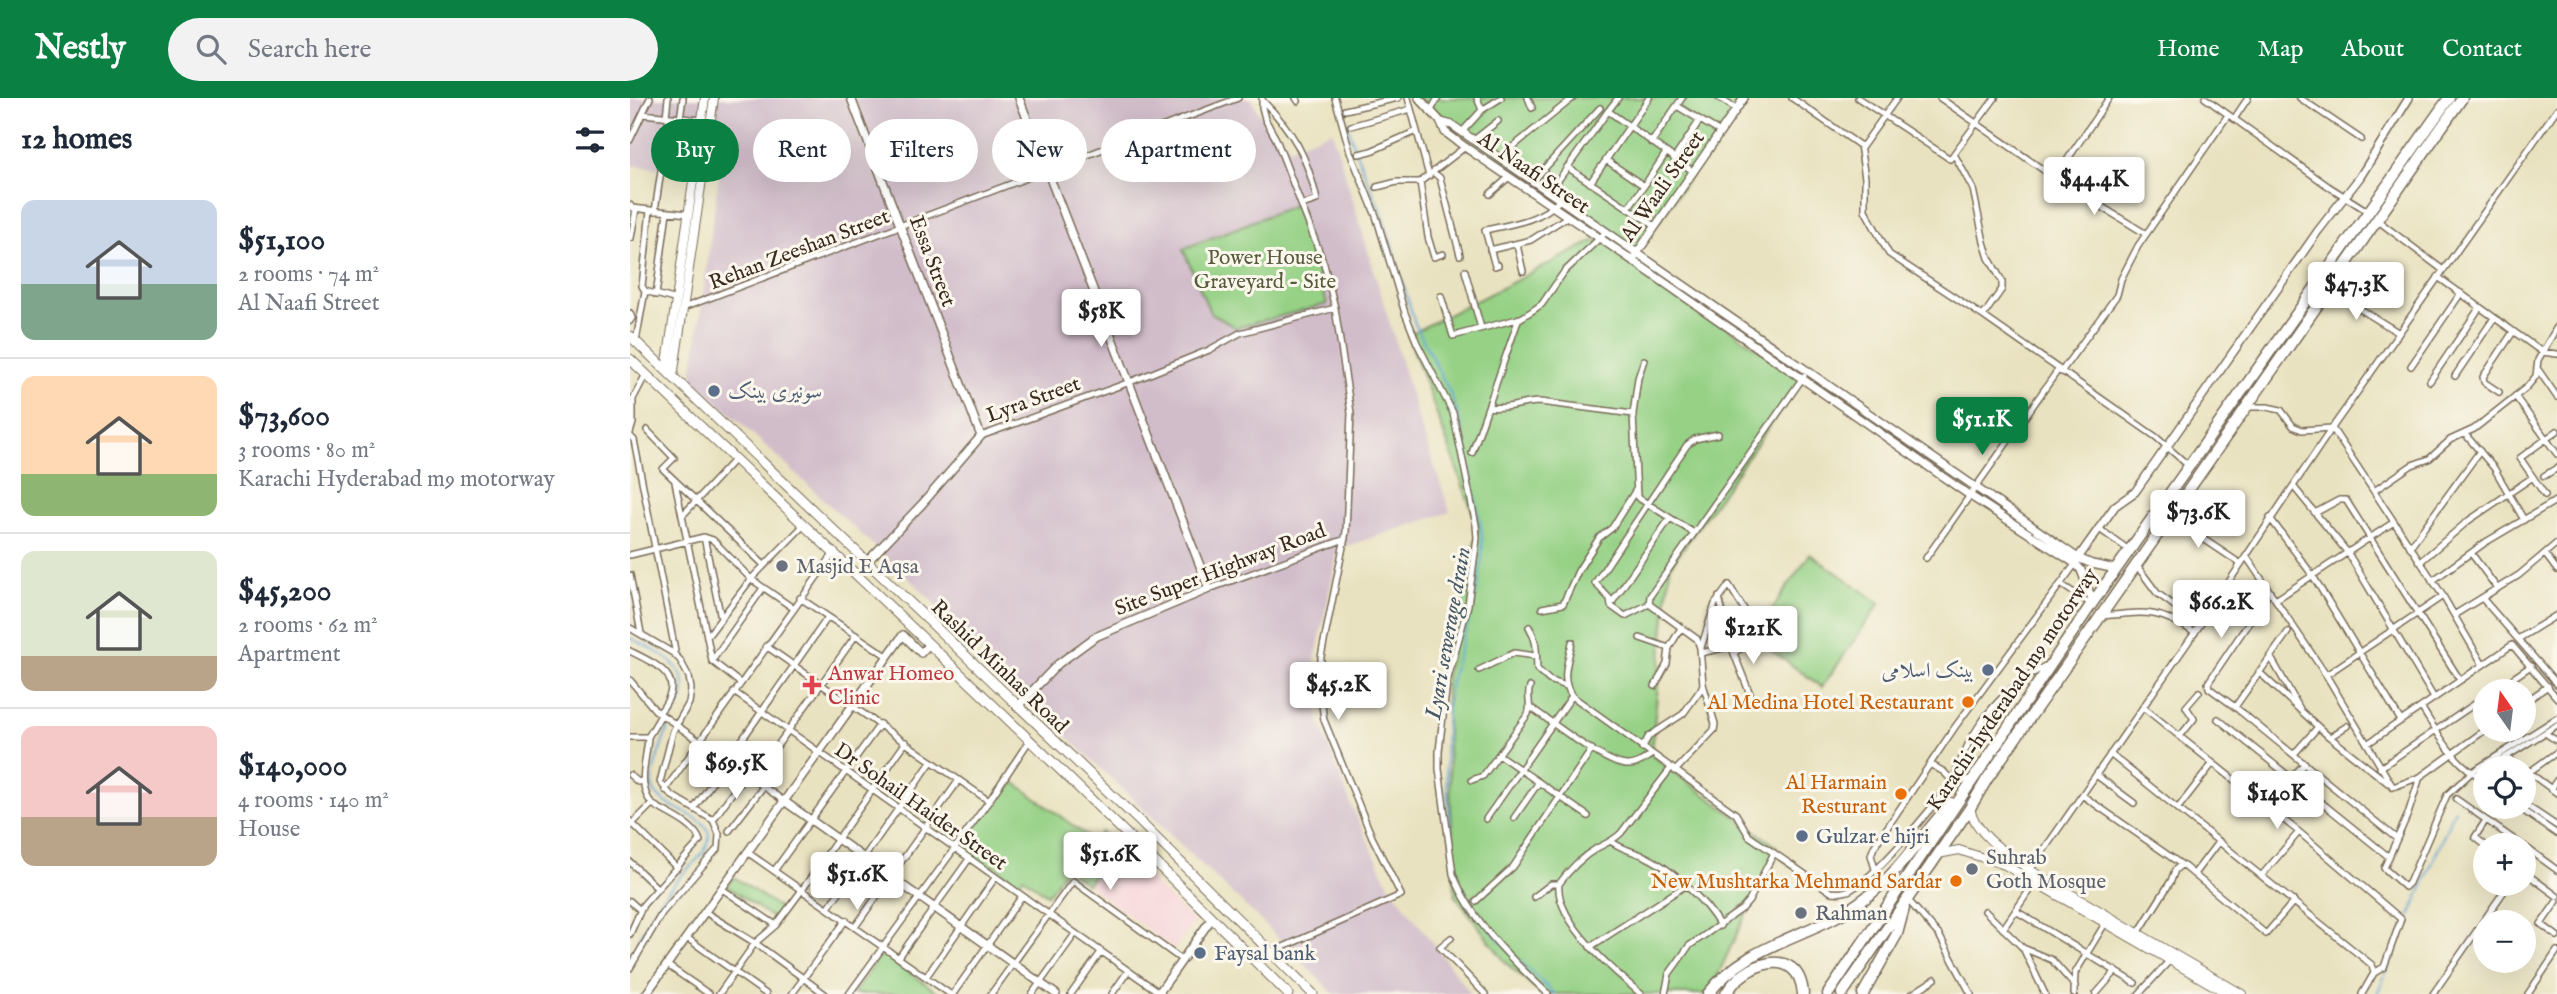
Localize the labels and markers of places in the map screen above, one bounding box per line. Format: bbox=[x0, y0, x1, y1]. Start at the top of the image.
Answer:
pin: $44.4K bbox=[2037, 158, 2151, 217]
pin: $47.3K bbox=[2299, 262, 2413, 322]
pin: $58K bbox=[1060, 289, 1142, 349]
place label: سونیری بینک bbox=[728, 379, 822, 406]
marker: سونیری بینک bbox=[706, 383, 722, 399]
pin: $51.1K bbox=[1925, 398, 2039, 457]
pin: $73.6K bbox=[2141, 490, 2255, 550]
place label: Masjid E Aqsa bbox=[796, 554, 920, 581]
marker: Masjid E Aqsa bbox=[774, 558, 790, 574]
pin: $66.2K bbox=[2164, 580, 2278, 640]
pin: $121K bbox=[1704, 606, 1802, 666]
place label: بینک اسلامی bbox=[1881, 658, 1974, 685]
place label: Anwar Homeo Clinic bbox=[827, 661, 954, 712]
pin: $45.2K bbox=[1281, 662, 1395, 722]
marker: بینک اسلامی bbox=[1980, 662, 1996, 678]
marker: Anwar Homeo Clinic bbox=[802, 675, 822, 695]
place label: Al Medina Hotel Restaurant bbox=[1706, 690, 1954, 717]
marker: Al Medina Hotel Restaurant bbox=[1960, 694, 1976, 710]
pin: $69.5K bbox=[679, 742, 793, 801]
place label: Al Harmain Resturant bbox=[1785, 770, 1887, 821]
pin: $140K bbox=[2228, 772, 2326, 831]
marker: Al Harmain Resturant bbox=[1893, 786, 1909, 802]
place label: Gulzar e hijri bbox=[1816, 824, 1930, 851]
marker: Gulzar e hijri bbox=[1794, 828, 1810, 844]
pin: $51.6K bbox=[1053, 832, 1167, 892]
place label: Suhrab Goth Mosque bbox=[1986, 845, 2106, 896]
pin: $51.6K bbox=[800, 852, 914, 912]
marker: Suhrab Goth Mosque bbox=[1964, 861, 1980, 877]
place label: New Mushtarka Mehmand Sardar bbox=[1650, 869, 1942, 896]
marker: New Mushtarka Mehmand Sardar bbox=[1948, 873, 1964, 889]
place label: Rahman bbox=[1815, 901, 1888, 928]
marker: Rahman bbox=[1793, 905, 1809, 921]
place label: Faysal bank bbox=[1214, 941, 1317, 968]
marker: Faysal bank bbox=[1192, 945, 1208, 961]

